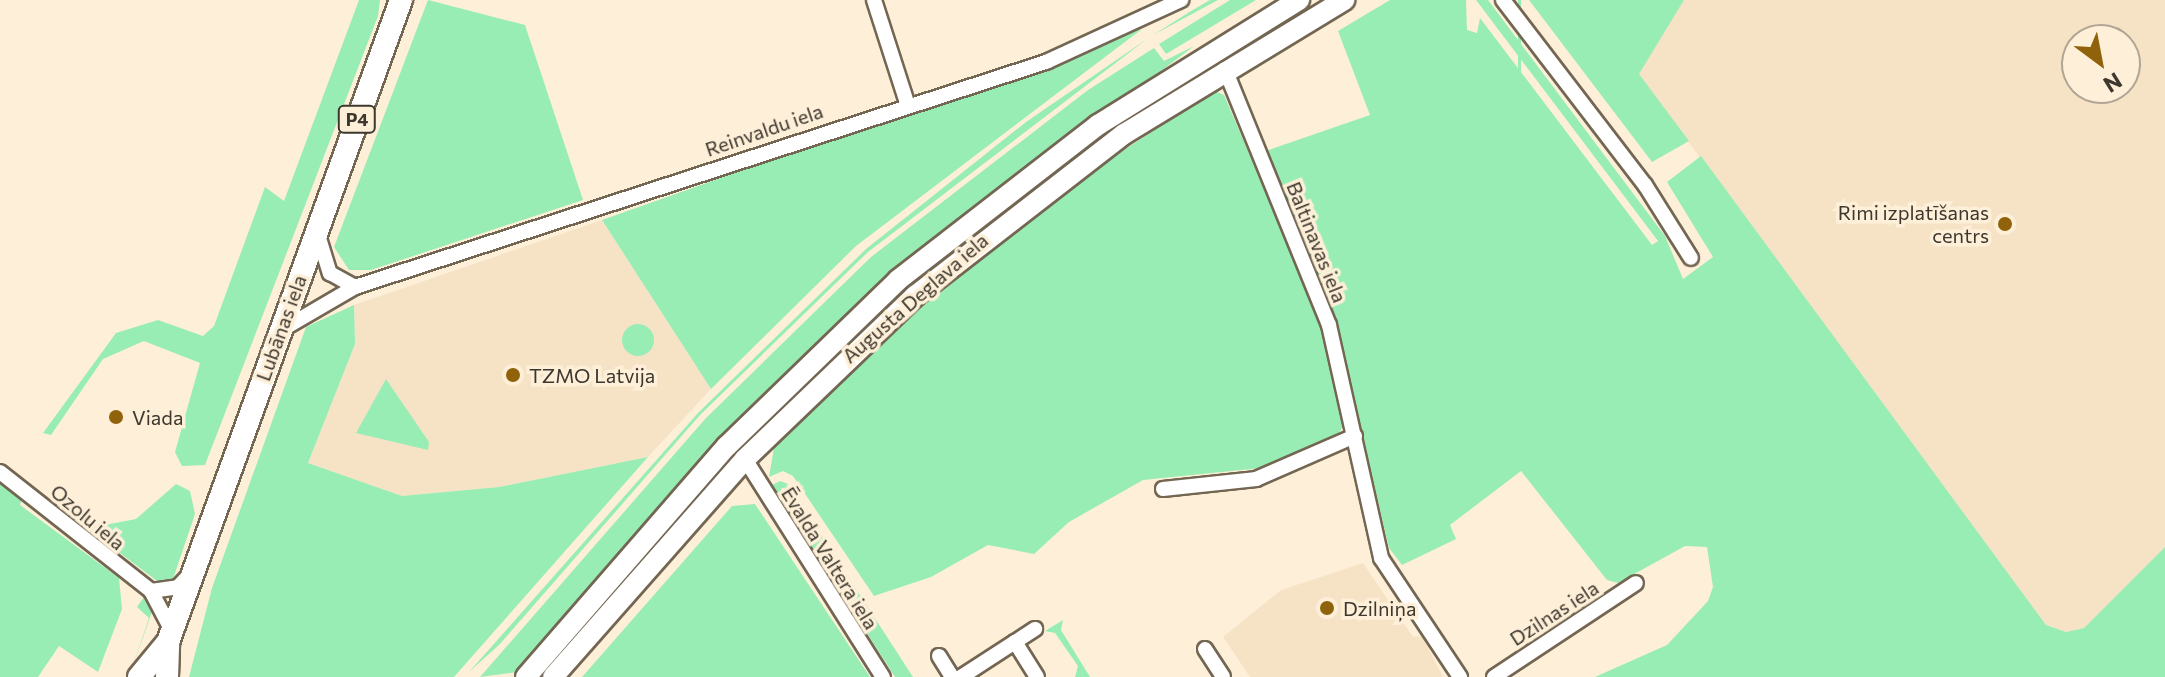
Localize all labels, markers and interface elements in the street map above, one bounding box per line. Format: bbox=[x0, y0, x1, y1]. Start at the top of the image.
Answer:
north arrow bbox=[2061, 24, 2141, 104]
text: N bbox=[2099, 67, 2127, 99]
street label: Reinvaldu iela bbox=[702, 99, 826, 161]
road number: P4 bbox=[337, 105, 377, 133]
street label: Baltinavas iela bbox=[1282, 178, 1352, 306]
place label: Rimi izplatīšanas centrs bbox=[1838, 200, 1989, 247]
marker: Rimi izplatīšanas centrs bbox=[1996, 215, 2014, 233]
street label: Augusta Deglava iela bbox=[837, 228, 993, 368]
street label: Lubānas iela bbox=[251, 272, 311, 384]
place label: TZMO Latvija bbox=[529, 363, 655, 387]
marker: TZMO Latvija bbox=[504, 366, 522, 384]
place label: Viada bbox=[132, 405, 183, 429]
marker: Viada bbox=[107, 408, 125, 426]
street label: Ozolu iela bbox=[46, 479, 130, 555]
street label: Ēvalda Valtera iela bbox=[777, 482, 883, 634]
street label: Dzilnas iela bbox=[1505, 575, 1603, 651]
place label: Dzilniņa bbox=[1343, 596, 1416, 620]
marker: Dzilniņa bbox=[1318, 599, 1336, 617]

